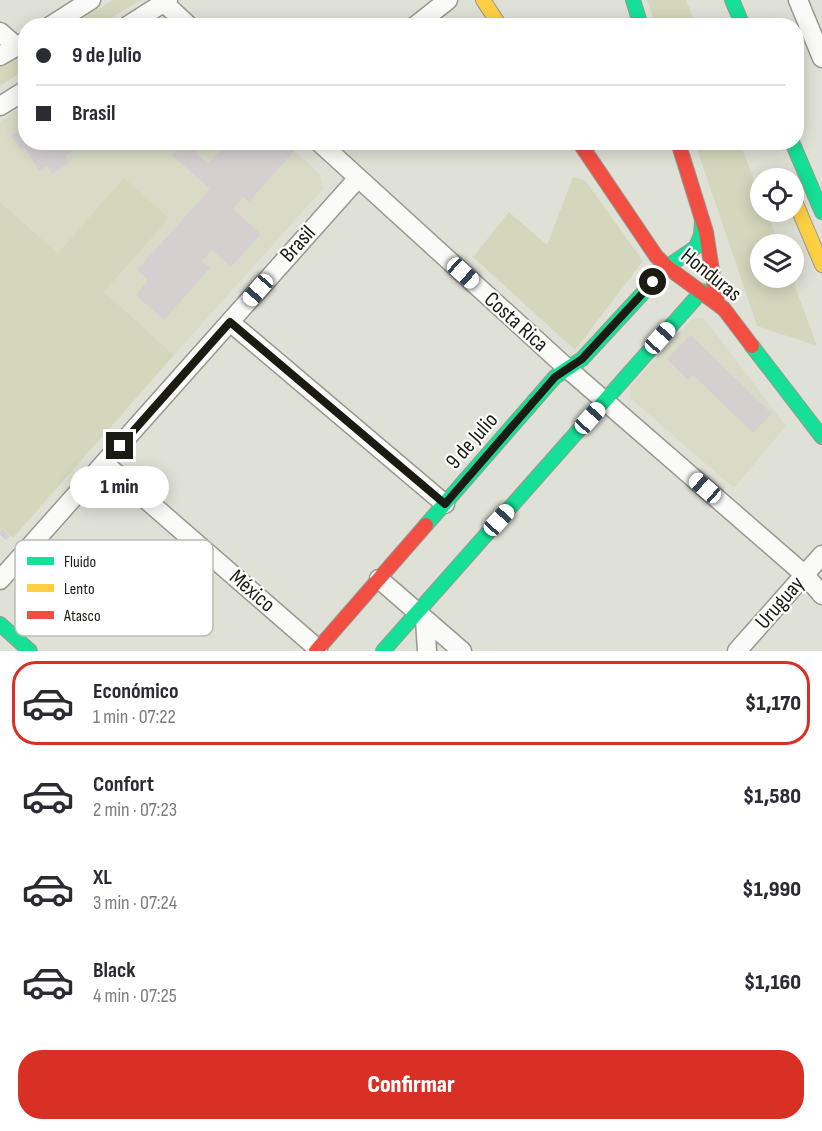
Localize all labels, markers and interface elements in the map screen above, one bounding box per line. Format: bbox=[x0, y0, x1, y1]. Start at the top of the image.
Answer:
text: 9 de Julio bbox=[72, 42, 142, 69]
text: Brasil bbox=[72, 100, 115, 127]
map controls bbox=[750, 168, 804, 288]
button: locate bbox=[750, 168, 804, 222]
street label: Brasil bbox=[274, 220, 322, 268]
button: layers bbox=[750, 234, 804, 288]
street label: Honduras bbox=[675, 242, 747, 308]
car bbox=[444, 254, 482, 292]
route start bbox=[639, 268, 666, 295]
car bbox=[239, 271, 277, 309]
street label: Costa Rica bbox=[478, 286, 554, 358]
car bbox=[641, 319, 679, 357]
car bbox=[571, 399, 609, 437]
street label: 9 de Julio bbox=[440, 407, 504, 475]
route end bbox=[106, 432, 133, 459]
callout: 1 min bbox=[70, 467, 170, 509]
car bbox=[686, 469, 724, 507]
text: 1 min bbox=[100, 475, 139, 499]
car bbox=[480, 501, 518, 539]
legend bbox=[15, 540, 213, 636]
text: Fluido bbox=[64, 553, 96, 572]
street label: México bbox=[224, 564, 280, 618]
street label: Uruguay bbox=[750, 571, 811, 635]
text: Lento bbox=[64, 580, 95, 599]
text: Atasco bbox=[63, 607, 101, 626]
icon: car bbox=[21, 676, 75, 730]
text: Económico bbox=[93, 678, 179, 705]
text: $1,170 bbox=[745, 690, 801, 717]
text: 1 min · 07:22 bbox=[93, 705, 176, 729]
icon: car bbox=[21, 769, 75, 823]
text: Confort bbox=[93, 771, 154, 798]
text: $1,580 bbox=[743, 783, 801, 810]
text: 2 min · 07:23 bbox=[93, 798, 177, 822]
icon: car bbox=[21, 862, 75, 916]
text: XL bbox=[93, 864, 112, 891]
text: $1,990 bbox=[742, 876, 801, 903]
text: 3 min · 07:24 bbox=[93, 891, 177, 915]
icon: car bbox=[21, 955, 75, 1009]
text: Black bbox=[93, 957, 135, 984]
text: $1,160 bbox=[744, 969, 801, 996]
text: 4 min · 07:25 bbox=[93, 984, 177, 1008]
button: Confirmar bbox=[18, 1050, 804, 1119]

